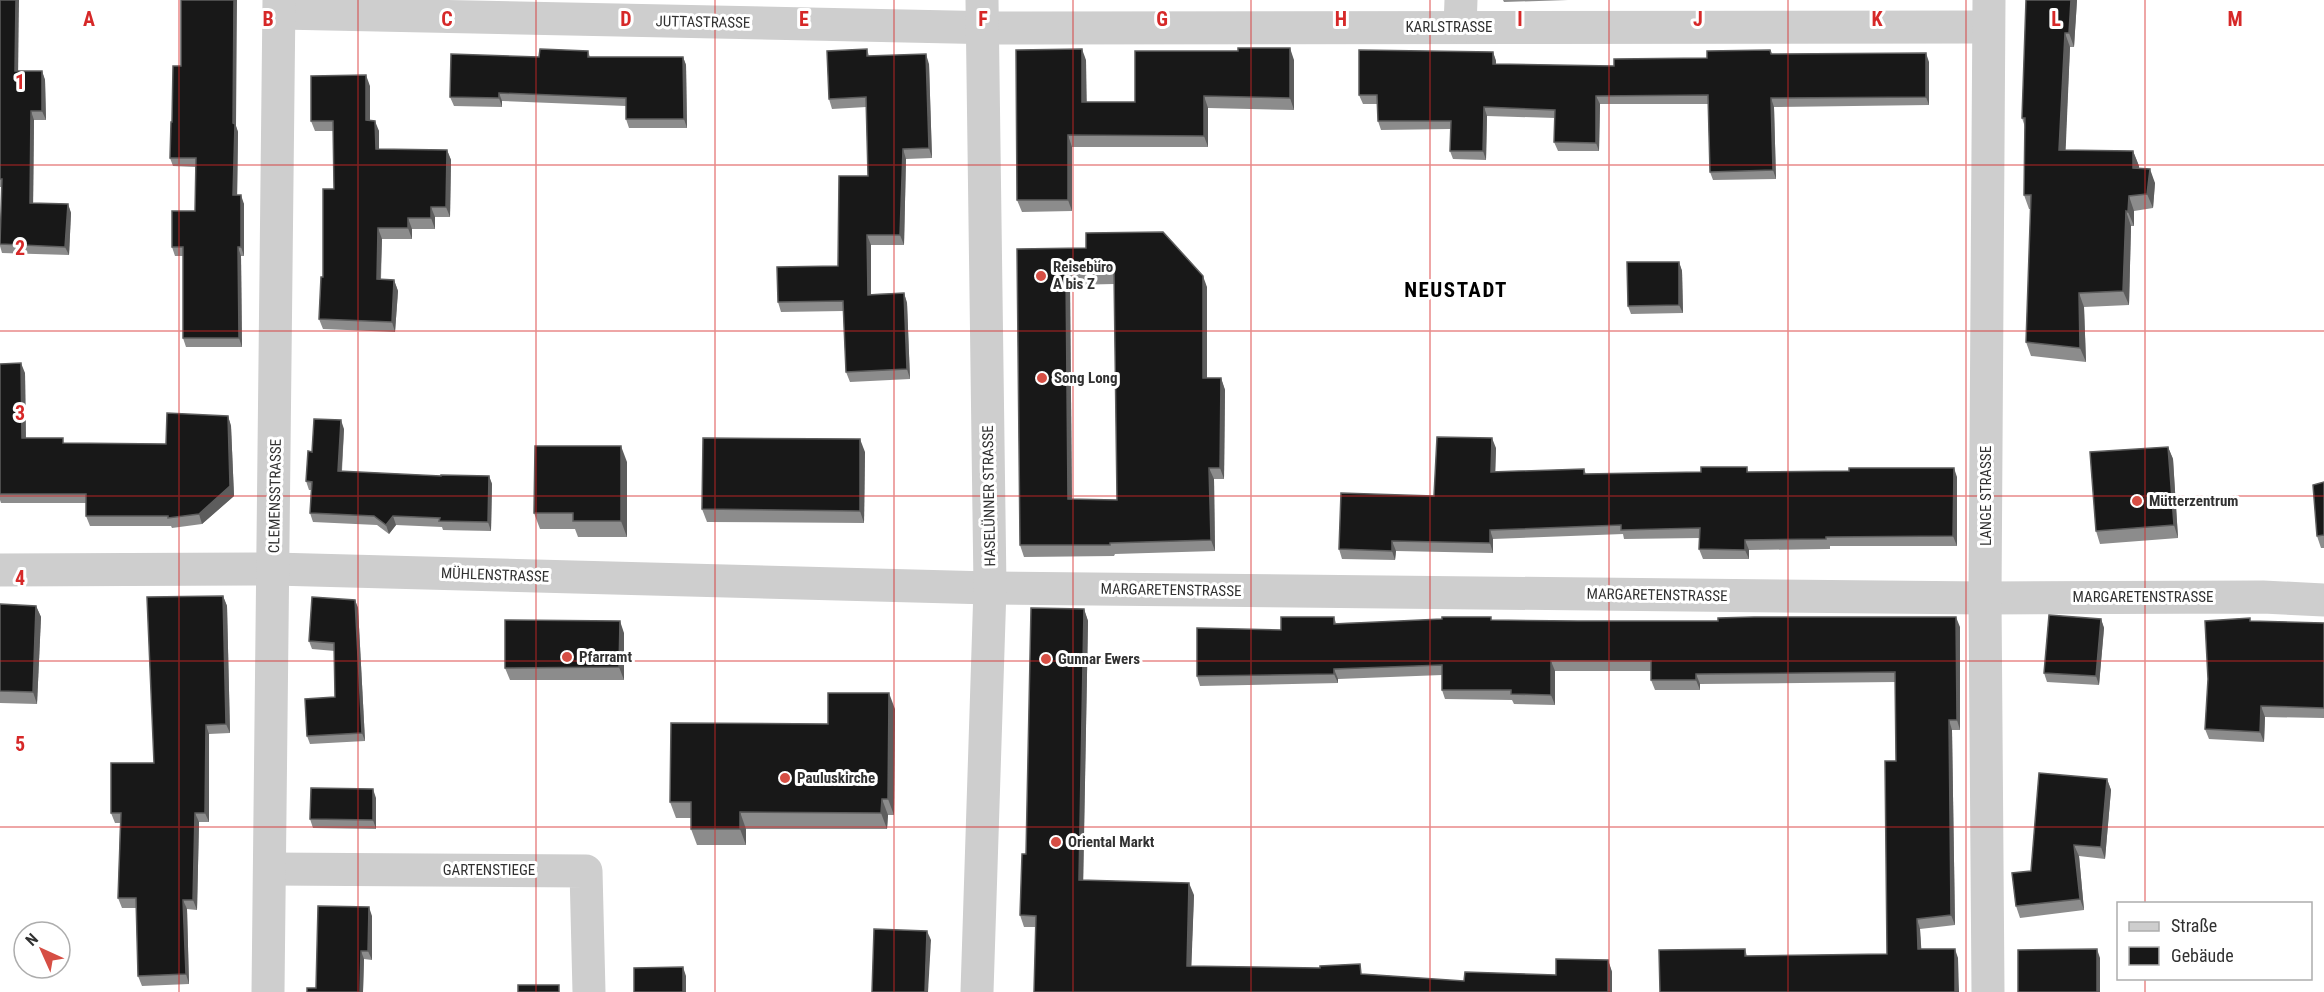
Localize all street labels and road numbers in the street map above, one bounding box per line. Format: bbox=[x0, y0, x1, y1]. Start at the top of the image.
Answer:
street label: JUTTASTRASSE bbox=[656, 12, 750, 32]
street label: KARLSTRASSE bbox=[1405, 18, 1493, 36]
street label: HASELÜNNER STRASSE bbox=[979, 425, 999, 567]
street label: CLEMENSSTRASSE bbox=[265, 439, 285, 553]
street label: LANGE STRASSE bbox=[1977, 446, 1995, 546]
street label: MÜHLENSTRASSE bbox=[441, 564, 549, 586]
street label: MARGARETENSTRASSE bbox=[1100, 580, 1242, 600]
street label: MARGARETENSTRASSE bbox=[1586, 585, 1728, 605]
street label: MARGARETENSTRASSE bbox=[2073, 588, 2213, 606]
street label: GARTENSTIEGE bbox=[443, 861, 535, 879]

